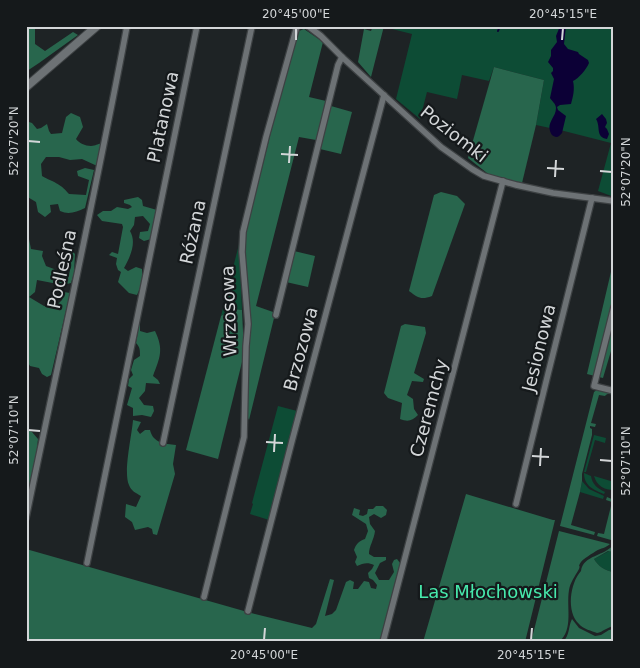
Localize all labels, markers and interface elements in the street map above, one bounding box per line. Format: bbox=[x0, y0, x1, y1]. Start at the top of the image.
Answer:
text: 20°45'00"E bbox=[262, 7, 330, 21]
text: 20°45'15"E bbox=[529, 7, 597, 21]
street label: Platanowa bbox=[143, 69, 182, 165]
street label: Poziomki bbox=[416, 101, 492, 166]
text: 52°07'20"N bbox=[7, 106, 21, 176]
text: 52°07'20"N bbox=[619, 137, 633, 207]
street label: Różana bbox=[175, 198, 210, 266]
street label: Podleśna bbox=[43, 227, 80, 310]
street label: Wrzosowa bbox=[216, 265, 241, 357]
street label: Jesionowa bbox=[517, 302, 560, 395]
street label: Brzozowa bbox=[279, 304, 322, 393]
street label: Czeremchy bbox=[405, 356, 452, 459]
text: 52°07'10"N bbox=[7, 395, 21, 465]
text: 52°07'10"N bbox=[619, 426, 633, 496]
park label: Las Młochowski bbox=[418, 581, 558, 602]
text: 20°45'00"E bbox=[230, 648, 298, 662]
text: 20°45'15"E bbox=[497, 648, 565, 662]

